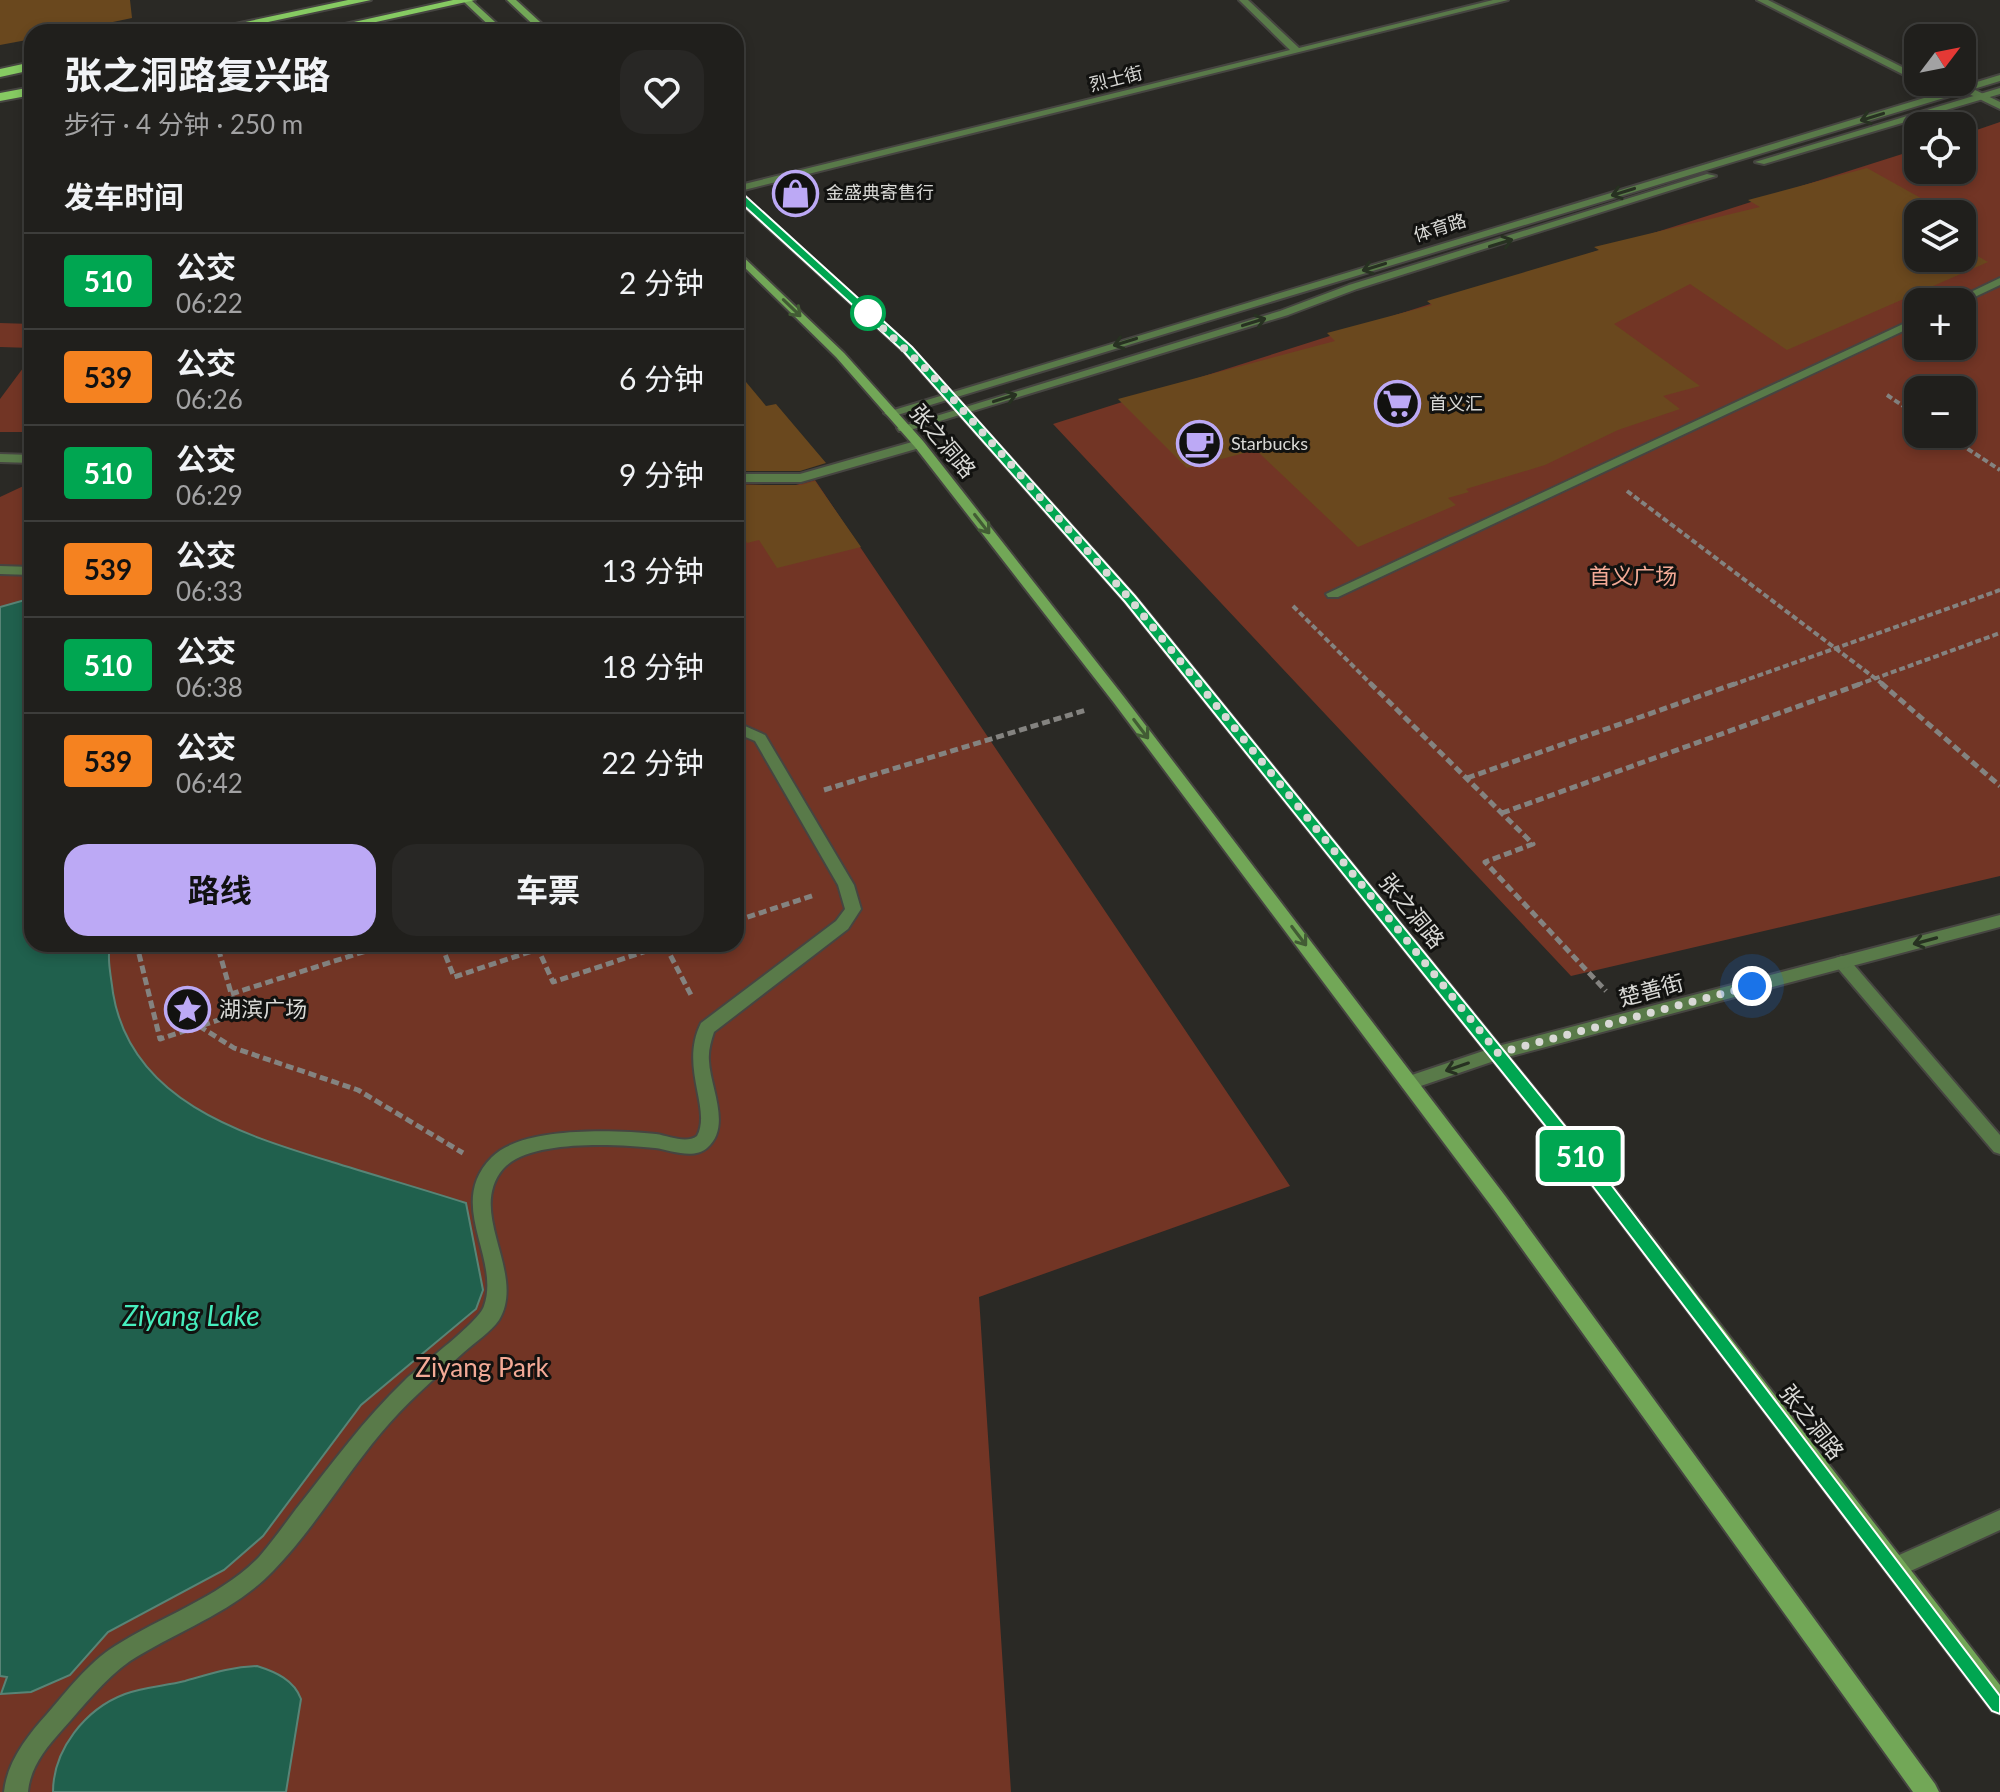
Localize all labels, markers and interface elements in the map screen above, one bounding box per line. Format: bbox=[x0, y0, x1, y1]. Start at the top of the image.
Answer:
north arrow bbox=[1904, 24, 1976, 96]
map controls bbox=[1904, 24, 1976, 448]
button: heart bbox=[620, 50, 704, 134]
text: 张之洞路复兴路 bbox=[64, 51, 330, 97]
street label: 烈士街 bbox=[1087, 61, 1145, 95]
text: 步行 · 4 分钟 · 250 m bbox=[64, 108, 303, 140]
one-way arrow bbox=[1859, 110, 1885, 125]
button: locate bbox=[1904, 112, 1976, 184]
shop icon: 金盛典寄售行 bbox=[771, 169, 819, 217]
text: 发车时间 bbox=[64, 178, 184, 214]
place label: 金盛典寄售行 bbox=[826, 181, 934, 203]
one-way arrow bbox=[1610, 185, 1636, 200]
button: layers bbox=[1904, 200, 1976, 272]
street label: 体育路 bbox=[1411, 209, 1469, 245]
one-way arrow bbox=[1488, 235, 1514, 250]
text: 公交 bbox=[176, 248, 236, 284]
one-way arrow bbox=[1362, 261, 1387, 275]
text: 510 bbox=[84, 264, 132, 298]
text: 2 分钟 bbox=[619, 264, 704, 300]
text: 06:22 bbox=[176, 287, 243, 319]
button: + bbox=[1904, 288, 1976, 360]
unlabelled marker bbox=[851, 296, 885, 330]
one-way arrow bbox=[782, 298, 802, 317]
one-way arrow bbox=[1240, 314, 1266, 329]
one-way arrow bbox=[1113, 336, 1138, 350]
text: 公交 bbox=[176, 344, 236, 380]
text: 539 bbox=[84, 360, 132, 394]
text: 6 分钟 bbox=[619, 360, 704, 396]
button: − bbox=[1904, 376, 1976, 448]
supermarket icon: 首义汇 bbox=[1374, 380, 1422, 428]
text: 06:26 bbox=[176, 383, 243, 415]
one-way arrow bbox=[992, 390, 1017, 404]
place label: 首义汇 bbox=[1429, 392, 1483, 414]
street label: 张之洞路 bbox=[905, 398, 982, 483]
cafe icon: Starbucks bbox=[1176, 420, 1224, 468]
place label: Starbucks bbox=[1231, 432, 1308, 454]
text: 公交 bbox=[176, 440, 236, 476]
text: 510 bbox=[84, 456, 132, 490]
text: 9 分钟 bbox=[619, 456, 704, 492]
text: 06:29 bbox=[176, 479, 243, 511]
one-way arrow bbox=[973, 512, 990, 534]
text: 公交 bbox=[176, 536, 236, 572]
text: 539 bbox=[84, 552, 132, 586]
text: 13 分钟 bbox=[602, 552, 704, 588]
park label: 首义广场 bbox=[1589, 562, 1677, 589]
text: 06:33 bbox=[176, 575, 243, 607]
text: 公交 bbox=[176, 632, 236, 668]
text: 510 bbox=[84, 648, 132, 682]
text: 18 分钟 bbox=[602, 648, 704, 684]
text: 06:38 bbox=[176, 671, 243, 703]
one-way arrow bbox=[1132, 718, 1149, 739]
text: 公交 bbox=[176, 728, 236, 764]
text: 539 bbox=[84, 744, 132, 778]
text: 22 分钟 bbox=[602, 744, 704, 780]
text: 06:42 bbox=[176, 767, 243, 799]
button: 路线 bbox=[64, 844, 376, 936]
button: 车票 bbox=[392, 844, 704, 936]
street label: 张之洞路 bbox=[1374, 868, 1451, 953]
one-way arrow bbox=[1290, 925, 1307, 946]
one-way arrow bbox=[1912, 934, 1938, 949]
your location bbox=[1732, 966, 1772, 1006]
street label: 楚善街 bbox=[1615, 968, 1686, 1011]
place icon: 湖滨广场 bbox=[164, 985, 212, 1033]
place label: 湖滨广场 bbox=[219, 995, 307, 1022]
one-way arrow bbox=[1445, 1060, 1470, 1075]
line badge: 510 bbox=[1534, 1130, 1626, 1182]
text: 510 bbox=[1556, 1139, 1604, 1173]
water label: Ziyang Lake bbox=[121, 1298, 260, 1332]
park label: Ziyang Park bbox=[415, 1351, 549, 1383]
street label: 张之洞路 bbox=[1775, 1379, 1850, 1465]

